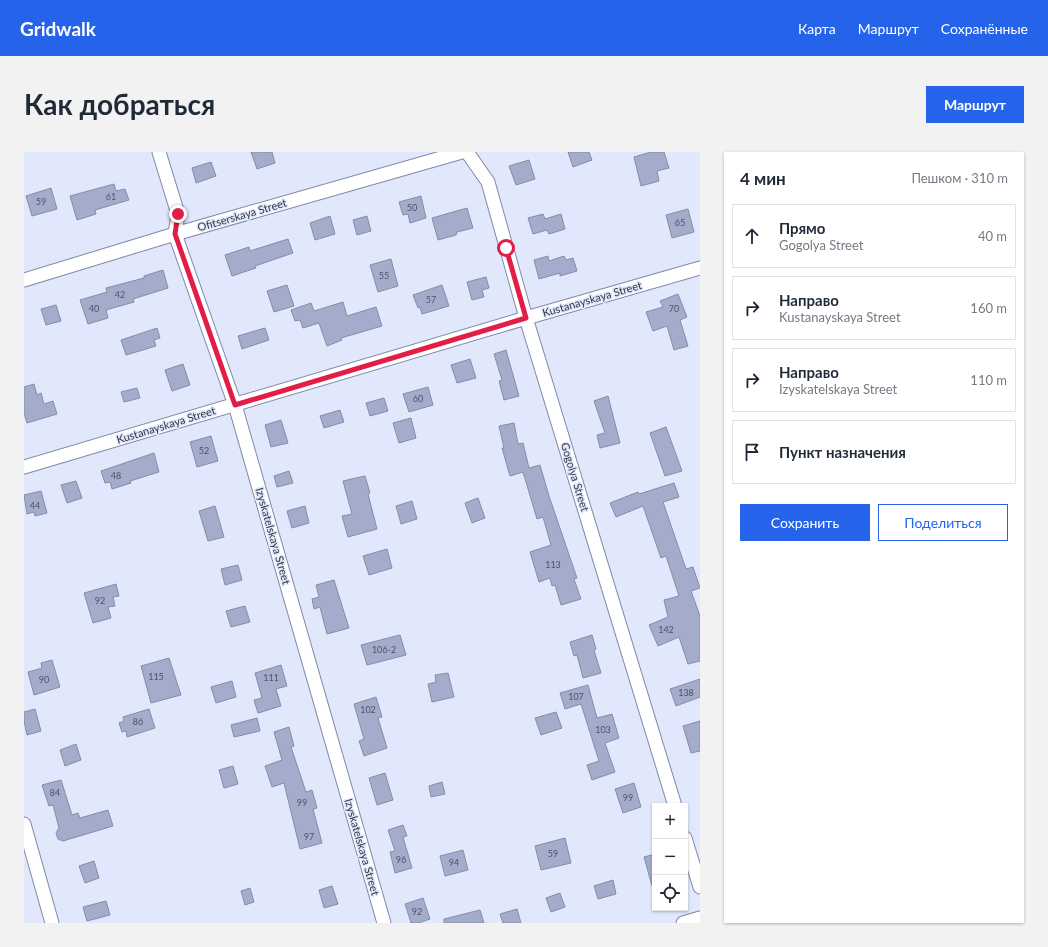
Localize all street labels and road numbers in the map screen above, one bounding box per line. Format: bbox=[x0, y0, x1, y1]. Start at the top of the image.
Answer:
street label: Ofitserskaya Street bbox=[196, 196, 288, 233]
street label: Kustanayskaya Street bbox=[541, 278, 643, 319]
street label: Kustanayskaya Street bbox=[115, 403, 217, 446]
street label: Gogolya Street bbox=[559, 441, 592, 513]
street label: Izyskatelskaya Street bbox=[253, 486, 294, 586]
street label: Izyskatelskaya Street bbox=[342, 797, 383, 897]

